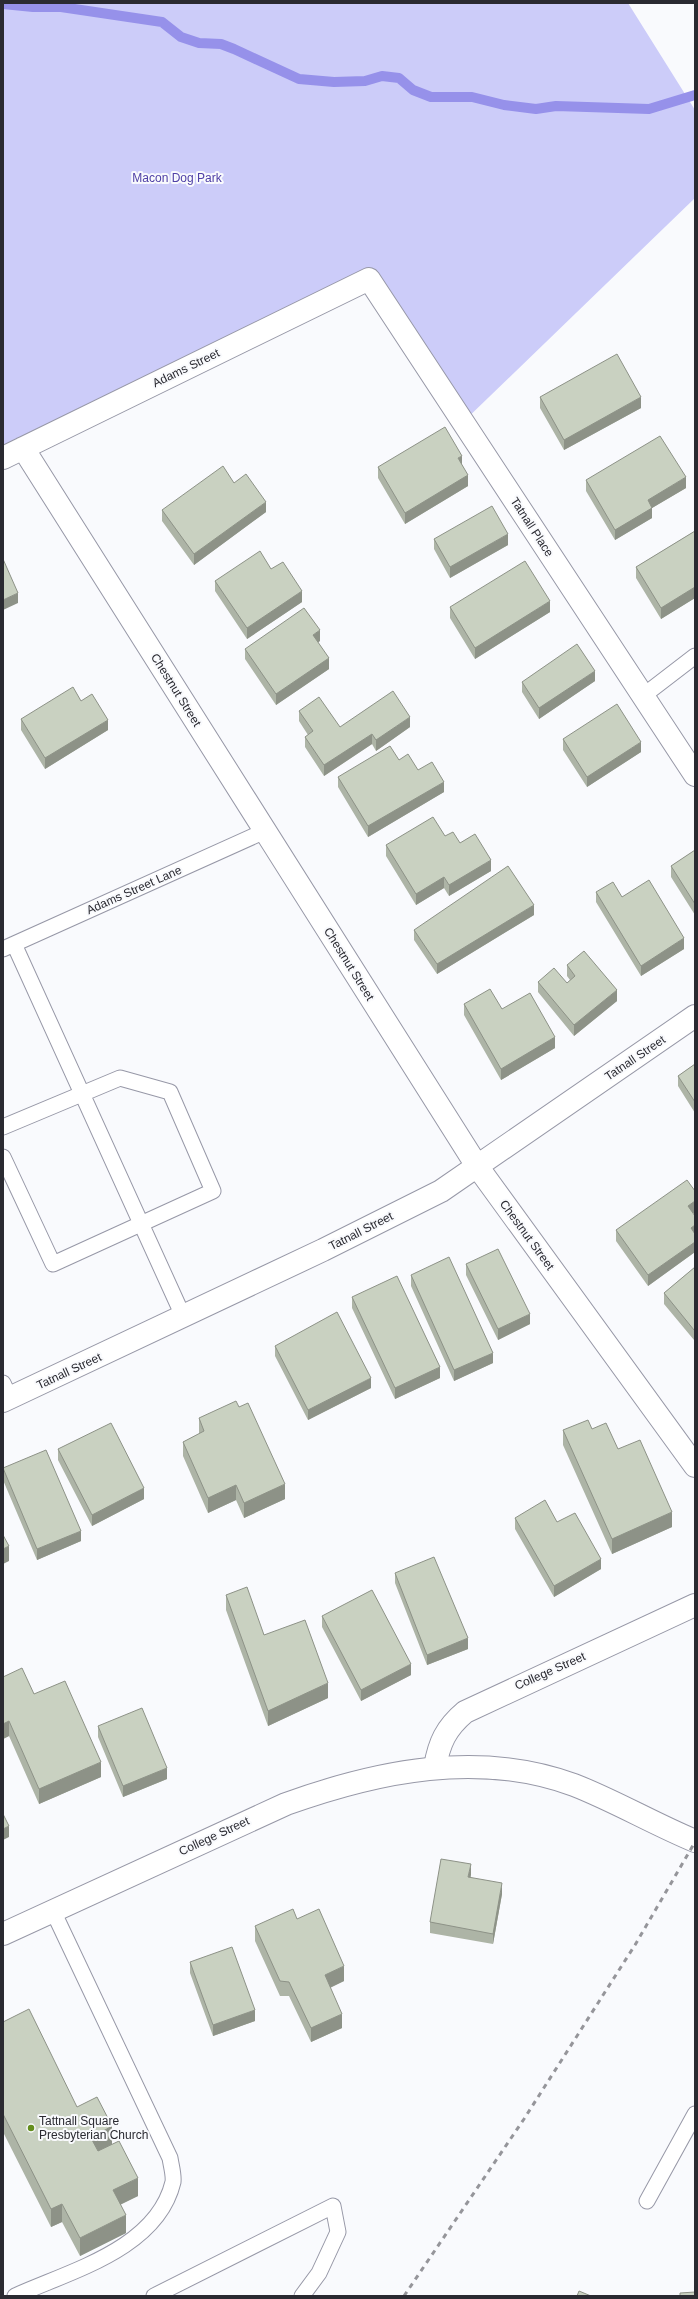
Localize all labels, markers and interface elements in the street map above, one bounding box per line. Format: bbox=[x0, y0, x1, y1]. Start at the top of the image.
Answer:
park label: Macon Dog Park bbox=[132, 171, 223, 185]
street label: Adams Street bbox=[150, 345, 222, 390]
street label: Tatnall Place bbox=[508, 495, 557, 560]
street label: Chestnut Street bbox=[148, 651, 204, 730]
street label: Adams Street Lane bbox=[84, 863, 184, 917]
street label: Chestnut Street bbox=[321, 925, 377, 1004]
street label: Tatnall Street bbox=[602, 1032, 668, 1083]
street label: Chestnut Street bbox=[497, 1197, 558, 1273]
street label: Tatnall Street bbox=[327, 1209, 396, 1253]
street label: Tatnall Street bbox=[34, 1350, 104, 1392]
street label: College Street bbox=[512, 1649, 588, 1693]
street label: College Street bbox=[177, 1813, 252, 1858]
place label: Tattnall Square Presbyterian Church bbox=[39, 2114, 148, 2142]
marker: Tattnall Square Presbyterian Church bbox=[26, 2123, 36, 2133]

